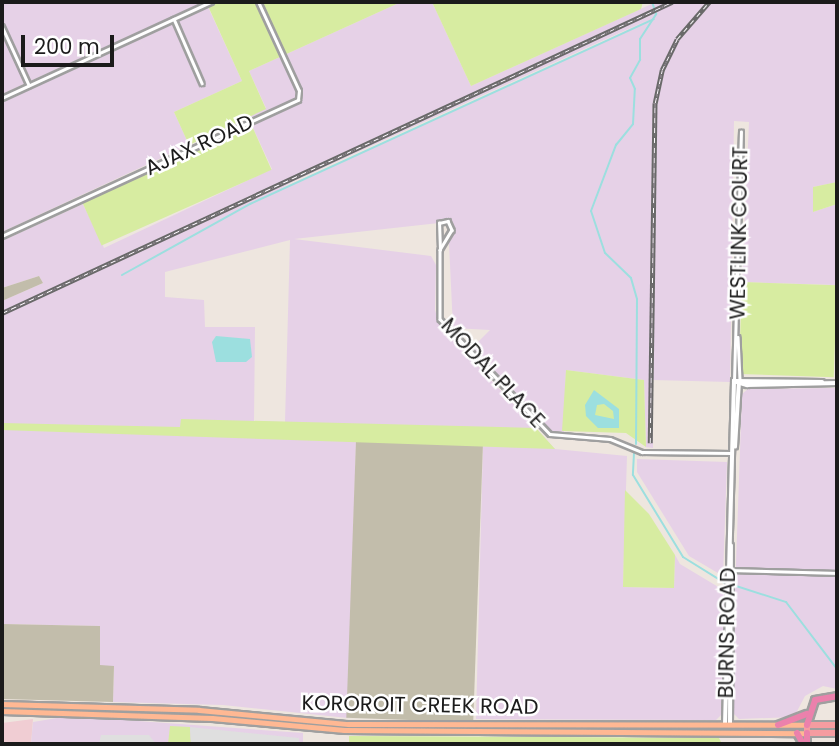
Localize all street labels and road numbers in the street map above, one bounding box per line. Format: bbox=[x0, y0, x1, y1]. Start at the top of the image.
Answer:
street label: AJAX ROAD bbox=[141, 109, 257, 181]
street label: WESTLINK COURT bbox=[725, 146, 753, 320]
street label: MODAL PLACE bbox=[436, 313, 550, 433]
street label: BURNS ROAD bbox=[713, 567, 741, 699]
street label: KOROROIT CREEK ROAD bbox=[301, 690, 539, 720]

